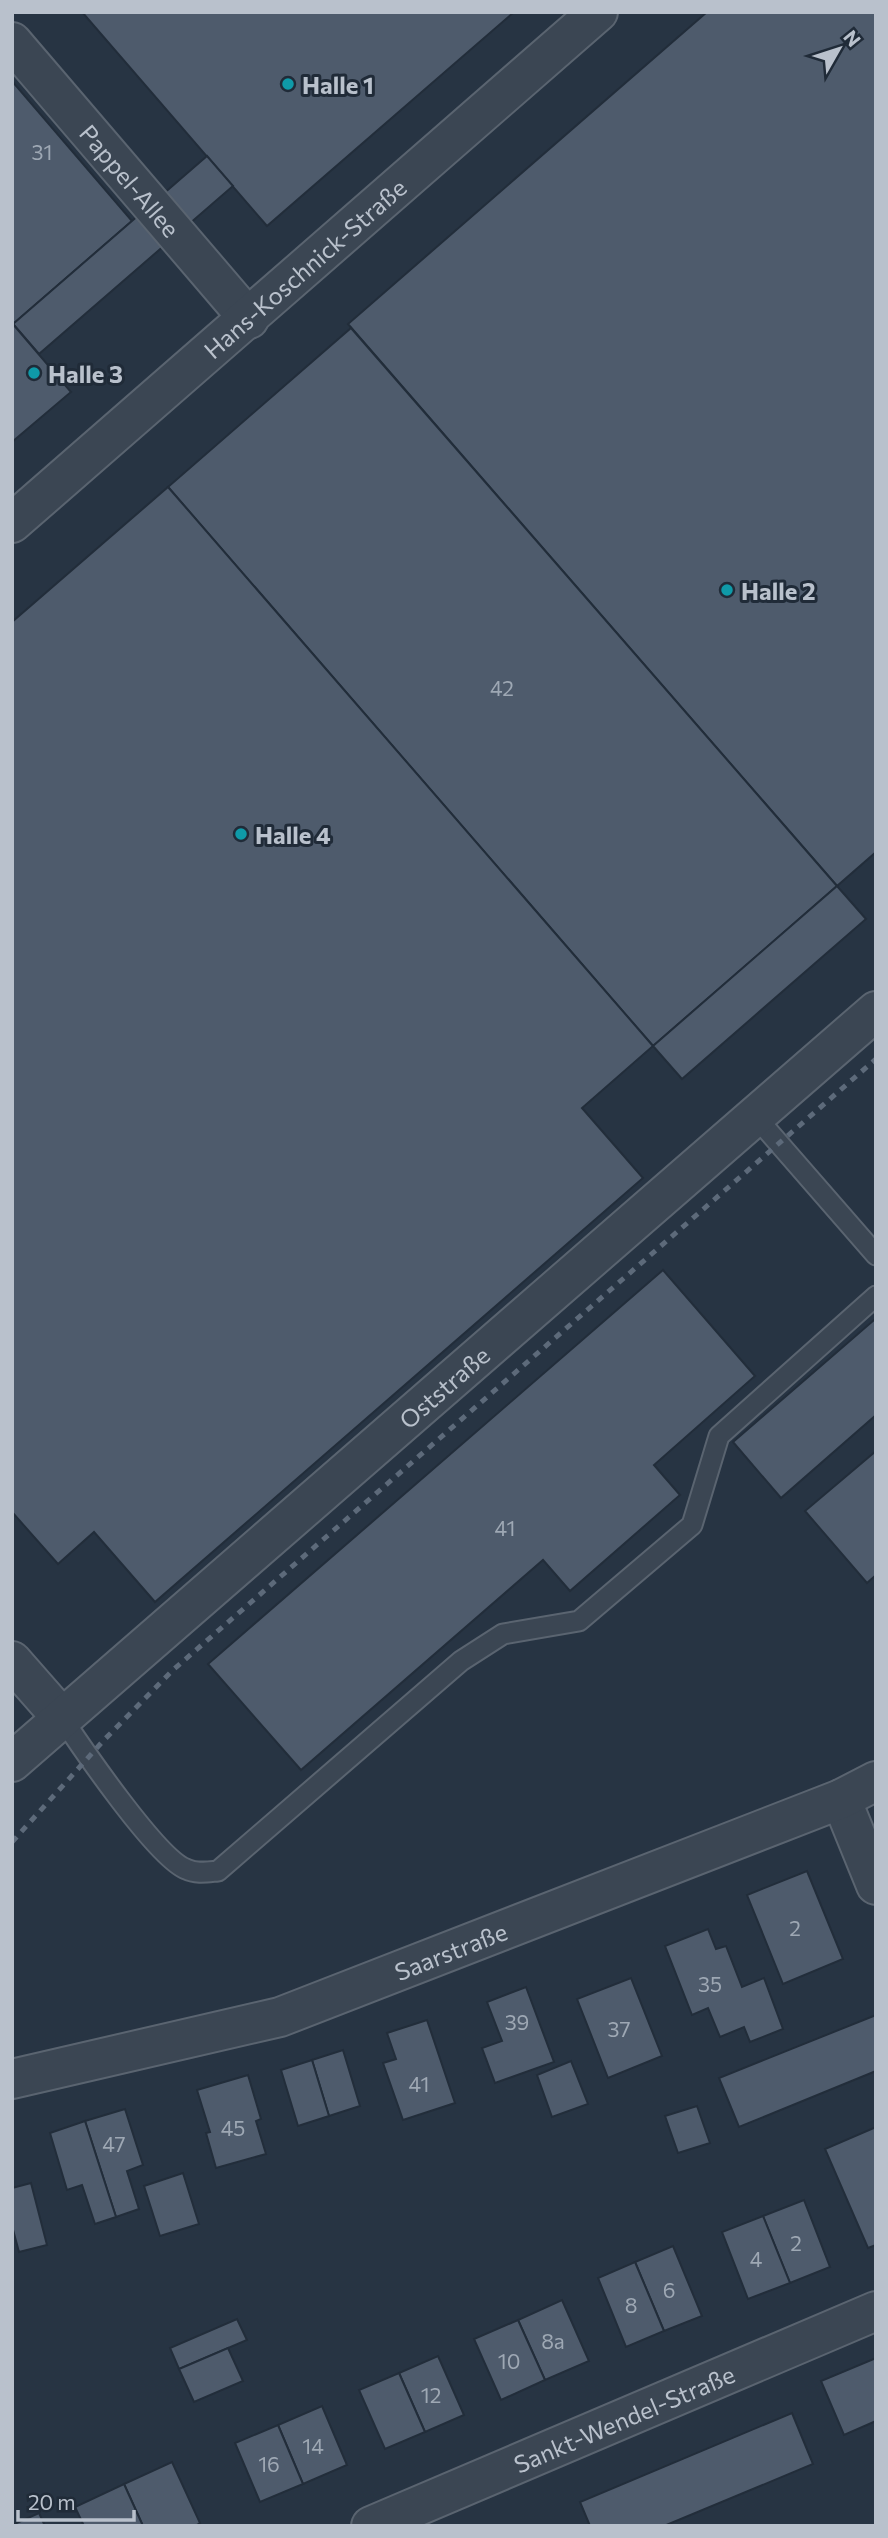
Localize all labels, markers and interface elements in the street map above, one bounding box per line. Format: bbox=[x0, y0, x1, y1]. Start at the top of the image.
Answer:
north arrow bbox=[804, 14, 874, 84]
text: N bbox=[839, 25, 866, 51]
place label: Halle 1 bbox=[302, 70, 374, 99]
marker: Halle 1 bbox=[280, 76, 296, 92]
street label: Pappel-Allee bbox=[74, 118, 186, 242]
house number: 31 bbox=[32, 139, 52, 164]
street label: Hans-Koschnick-Straße bbox=[197, 172, 411, 364]
place label: Halle 3 bbox=[48, 359, 123, 388]
marker: Halle 3 bbox=[26, 365, 42, 381]
place label: Halle 2 bbox=[741, 576, 816, 605]
marker: Halle 2 bbox=[719, 582, 735, 598]
house number: 42 bbox=[490, 675, 514, 700]
place label: Halle 4 bbox=[255, 820, 331, 849]
marker: Halle 4 bbox=[233, 826, 249, 842]
street label: Oststraße bbox=[393, 1340, 495, 1434]
house number: 41 bbox=[495, 1515, 515, 1540]
house number: 2 bbox=[789, 1915, 801, 1940]
street label: Saarstraße bbox=[390, 1916, 511, 1986]
house number: 35 bbox=[698, 1971, 722, 1996]
house number: 39 bbox=[505, 2009, 529, 2034]
house number: 37 bbox=[608, 2016, 630, 2041]
house number: 41 bbox=[409, 2071, 429, 2096]
house number: 45 bbox=[221, 2115, 245, 2140]
house number: 47 bbox=[102, 2131, 126, 2156]
house number: 2 bbox=[790, 2230, 802, 2255]
house number: 4 bbox=[750, 2246, 763, 2271]
house number: 6 bbox=[663, 2277, 675, 2302]
house number: 8 bbox=[625, 2292, 637, 2317]
house number: 8a bbox=[541, 2328, 565, 2353]
house number: 10 bbox=[498, 2348, 520, 2373]
street label: Sankt-Wendel-Straße bbox=[509, 2359, 739, 2478]
house number: 12 bbox=[421, 2382, 441, 2407]
house number: 14 bbox=[302, 2433, 324, 2458]
house number: 16 bbox=[258, 2451, 280, 2476]
scale bar bbox=[18, 2478, 133, 2522]
text: 20 m bbox=[28, 2489, 76, 2514]

